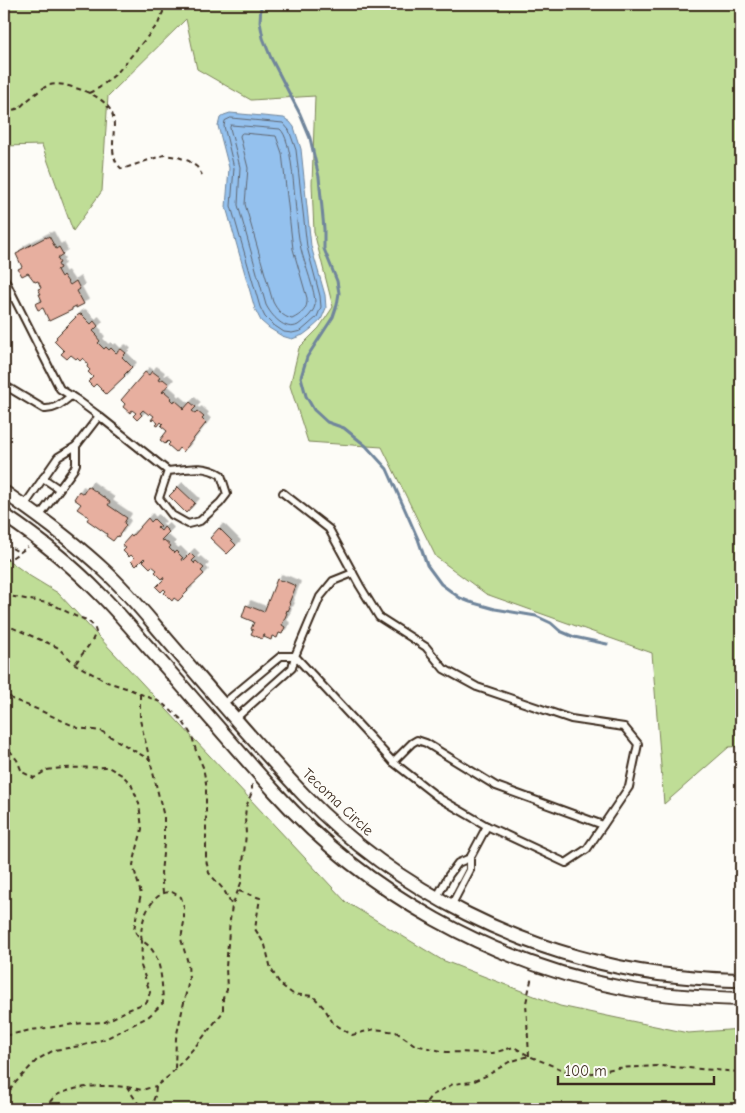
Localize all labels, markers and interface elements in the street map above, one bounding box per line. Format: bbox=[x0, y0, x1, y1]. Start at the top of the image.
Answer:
street label: Tecoma Circle bbox=[299, 765, 378, 840]
scale bar bbox=[558, 1053, 714, 1085]
text: 100 m bbox=[565, 1062, 607, 1080]

